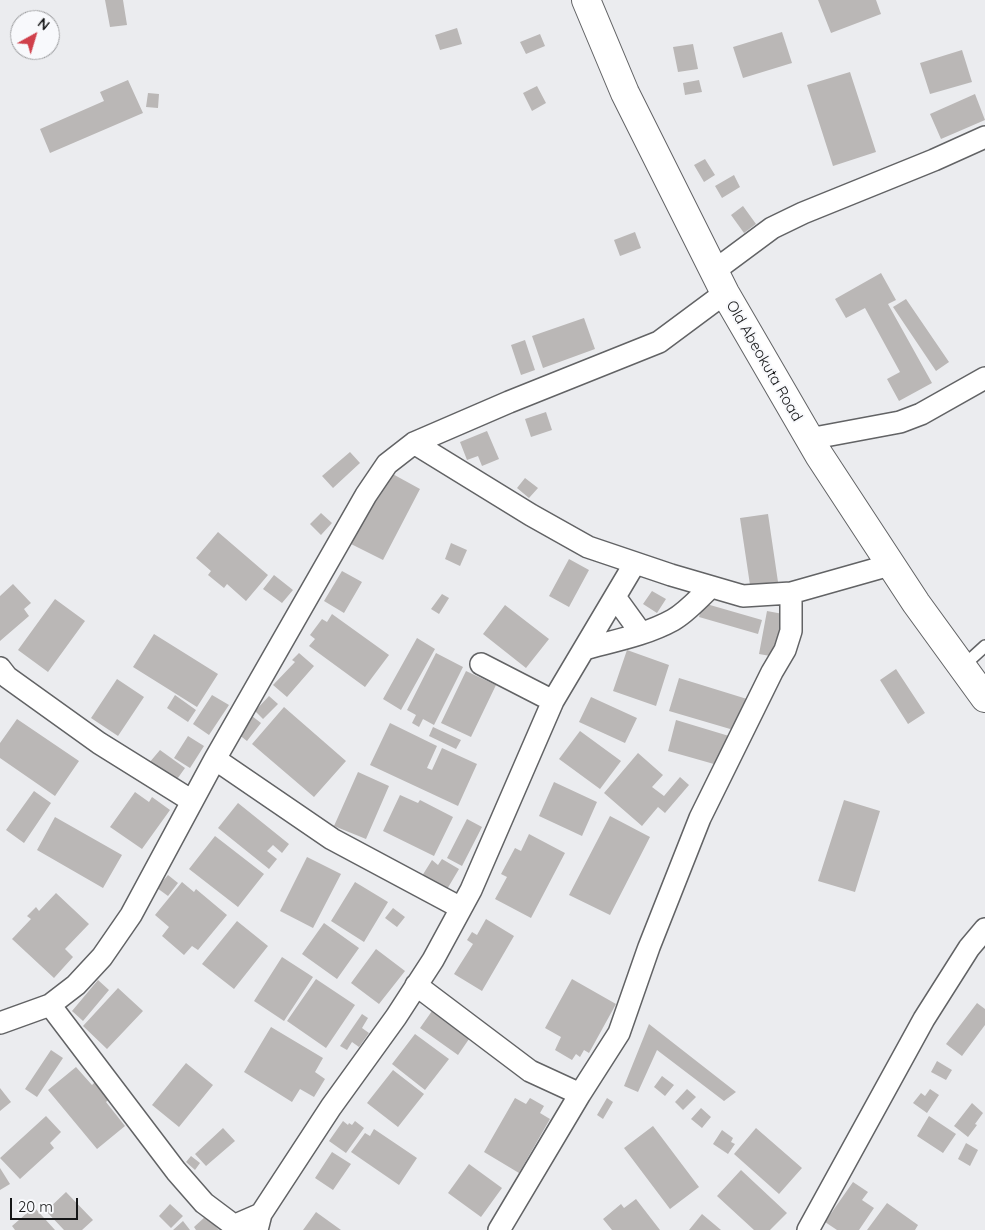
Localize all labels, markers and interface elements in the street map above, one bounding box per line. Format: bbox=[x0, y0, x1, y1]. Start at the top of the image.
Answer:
north arrow bbox=[10, 10, 60, 60]
text: N bbox=[34, 14, 53, 34]
street label: Old Abeokuta Road bbox=[722, 297, 806, 425]
scale bar bbox=[12, 1188, 80, 1220]
text: 20 m bbox=[18, 1197, 53, 1216]

